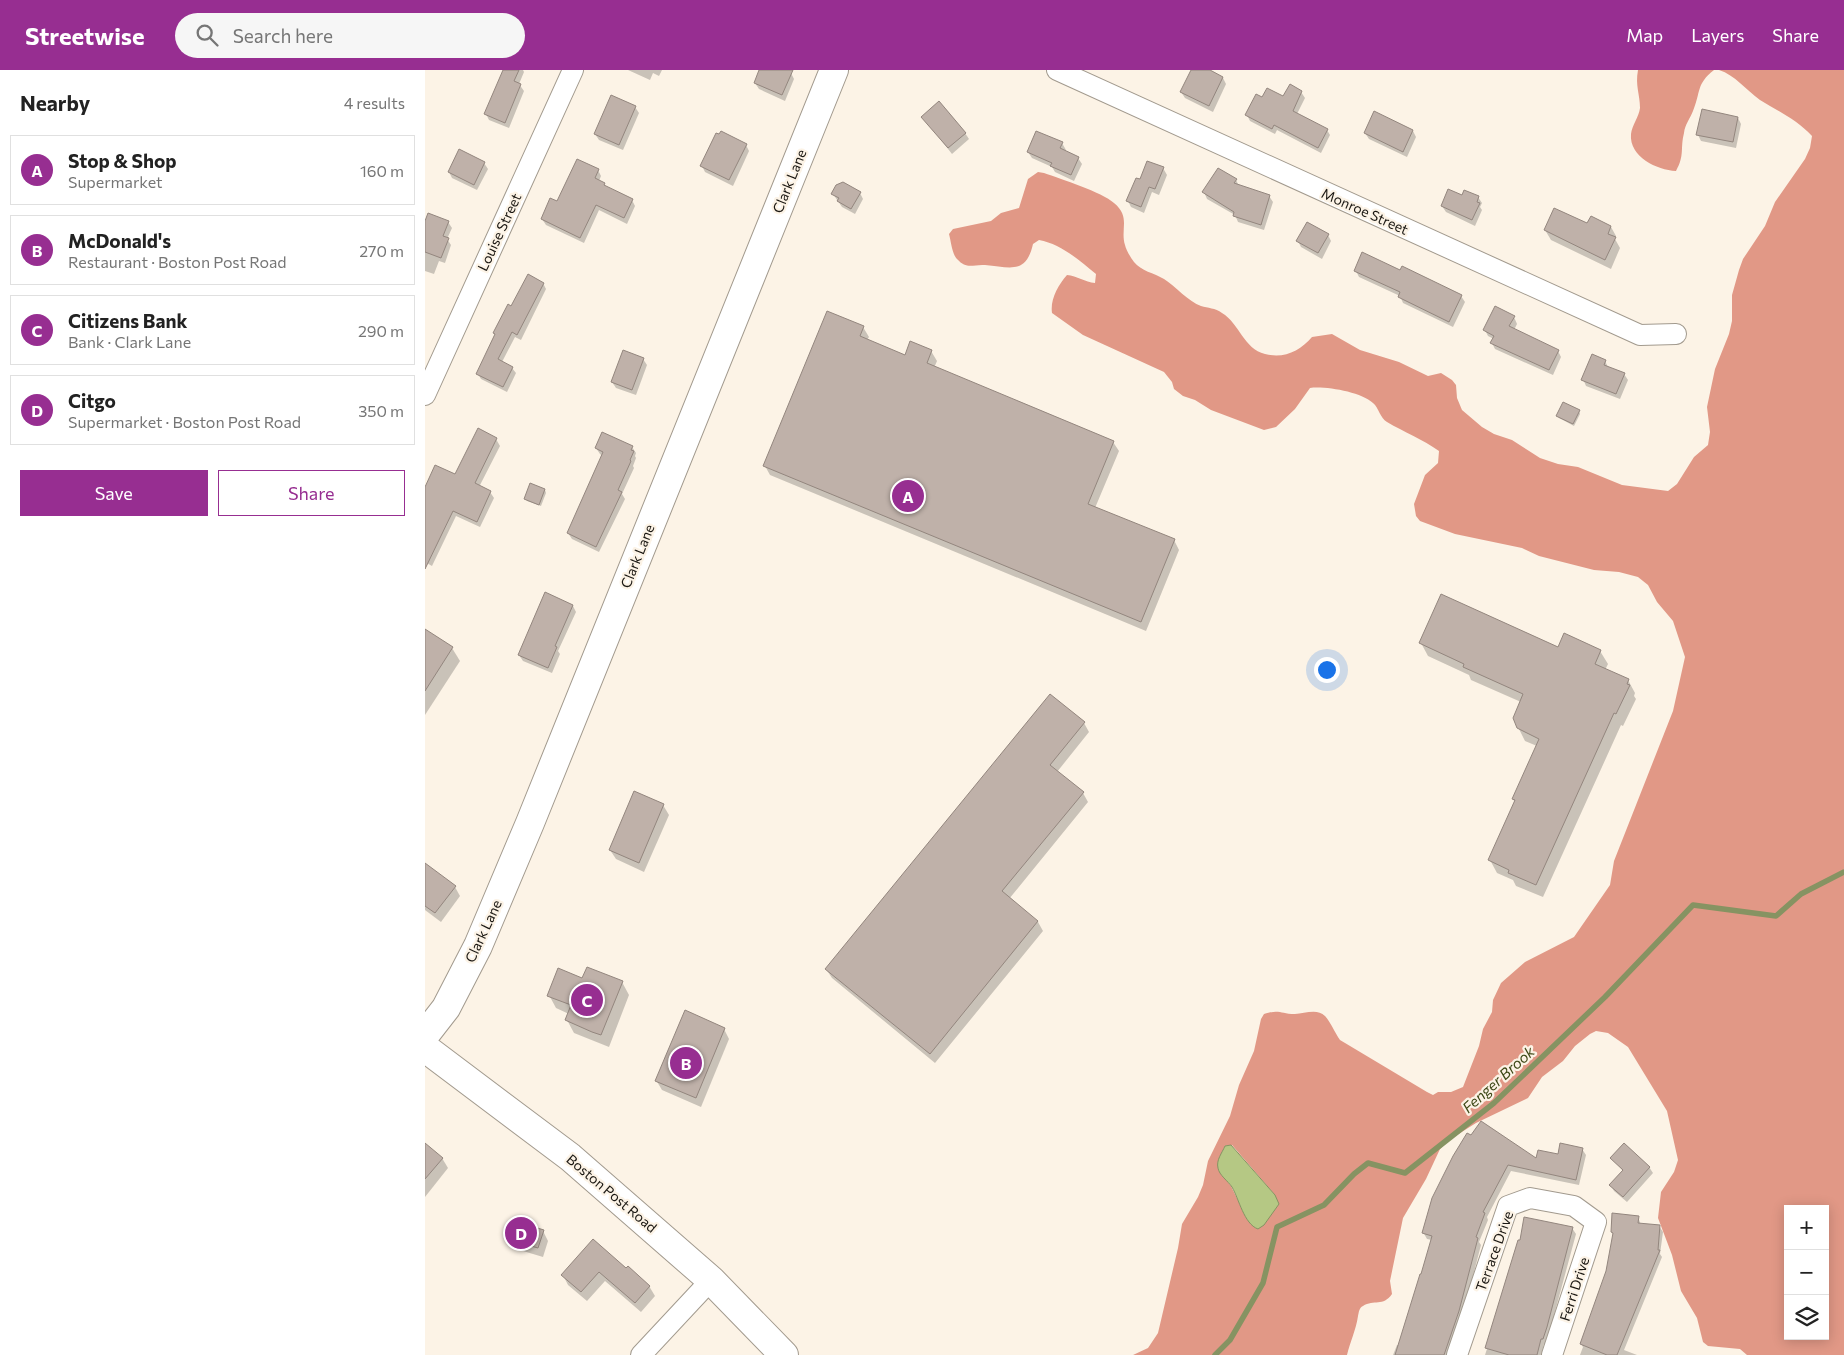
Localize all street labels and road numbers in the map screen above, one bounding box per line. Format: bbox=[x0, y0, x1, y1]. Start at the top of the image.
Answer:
street label: Clark Lane bbox=[769, 147, 809, 215]
street label: Monroe Street bbox=[1319, 184, 1411, 238]
street label: Louise Street bbox=[474, 190, 525, 274]
street label: Clark Lane bbox=[617, 522, 657, 590]
street label: Clark Lane bbox=[461, 897, 505, 965]
street label: Boston Post Road bbox=[563, 1150, 661, 1236]
street label: Terrace Drive bbox=[1472, 1208, 1516, 1294]
street label: Ferri Drive bbox=[1556, 1255, 1592, 1323]

